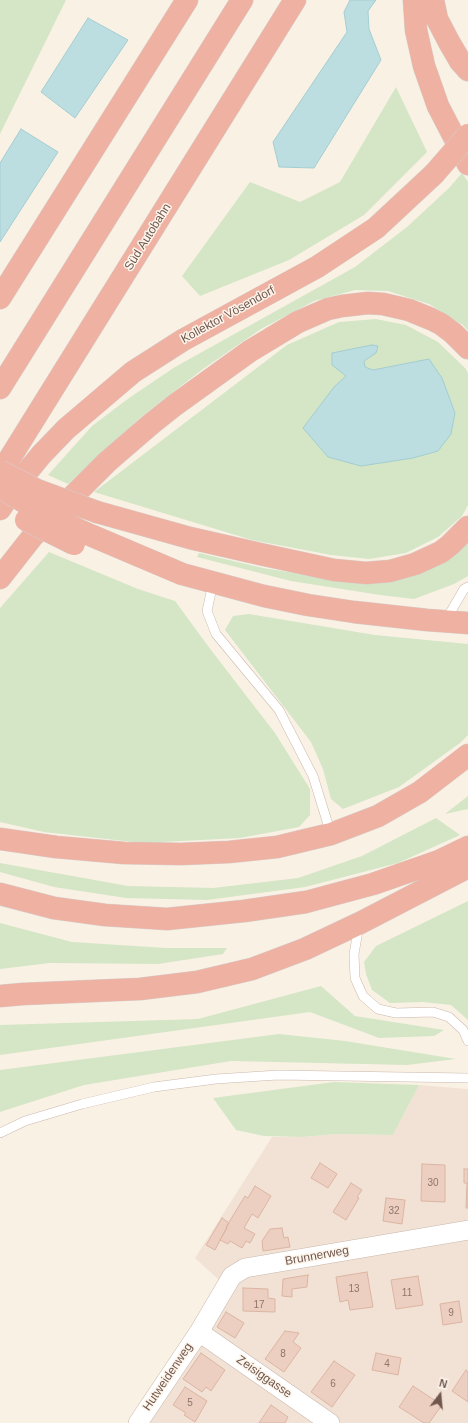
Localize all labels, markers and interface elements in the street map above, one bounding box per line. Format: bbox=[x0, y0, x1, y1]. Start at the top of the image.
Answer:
street label: Süd Autobahn bbox=[122, 201, 174, 273]
street label: Kollektor Vösendorf bbox=[179, 283, 277, 347]
house number: 30 bbox=[427, 1177, 439, 1189]
house number: 32 bbox=[388, 1205, 400, 1217]
street label: Brunnerweg bbox=[284, 1243, 350, 1269]
house number: 13 bbox=[348, 1283, 360, 1295]
house number: 11 bbox=[402, 1287, 412, 1299]
house number: 17 bbox=[253, 1299, 265, 1311]
house number: 9 bbox=[448, 1307, 454, 1319]
street label: Hutweidenweg bbox=[140, 1340, 196, 1414]
house number: 8 bbox=[280, 1348, 286, 1360]
street label: Zeisiggasse bbox=[234, 1353, 294, 1401]
house number: 4 bbox=[384, 1358, 390, 1370]
north arrow bbox=[420, 1375, 460, 1415]
text: N bbox=[438, 1377, 449, 1390]
house number: 6 bbox=[330, 1378, 336, 1390]
house number: 5 bbox=[187, 1397, 193, 1409]

